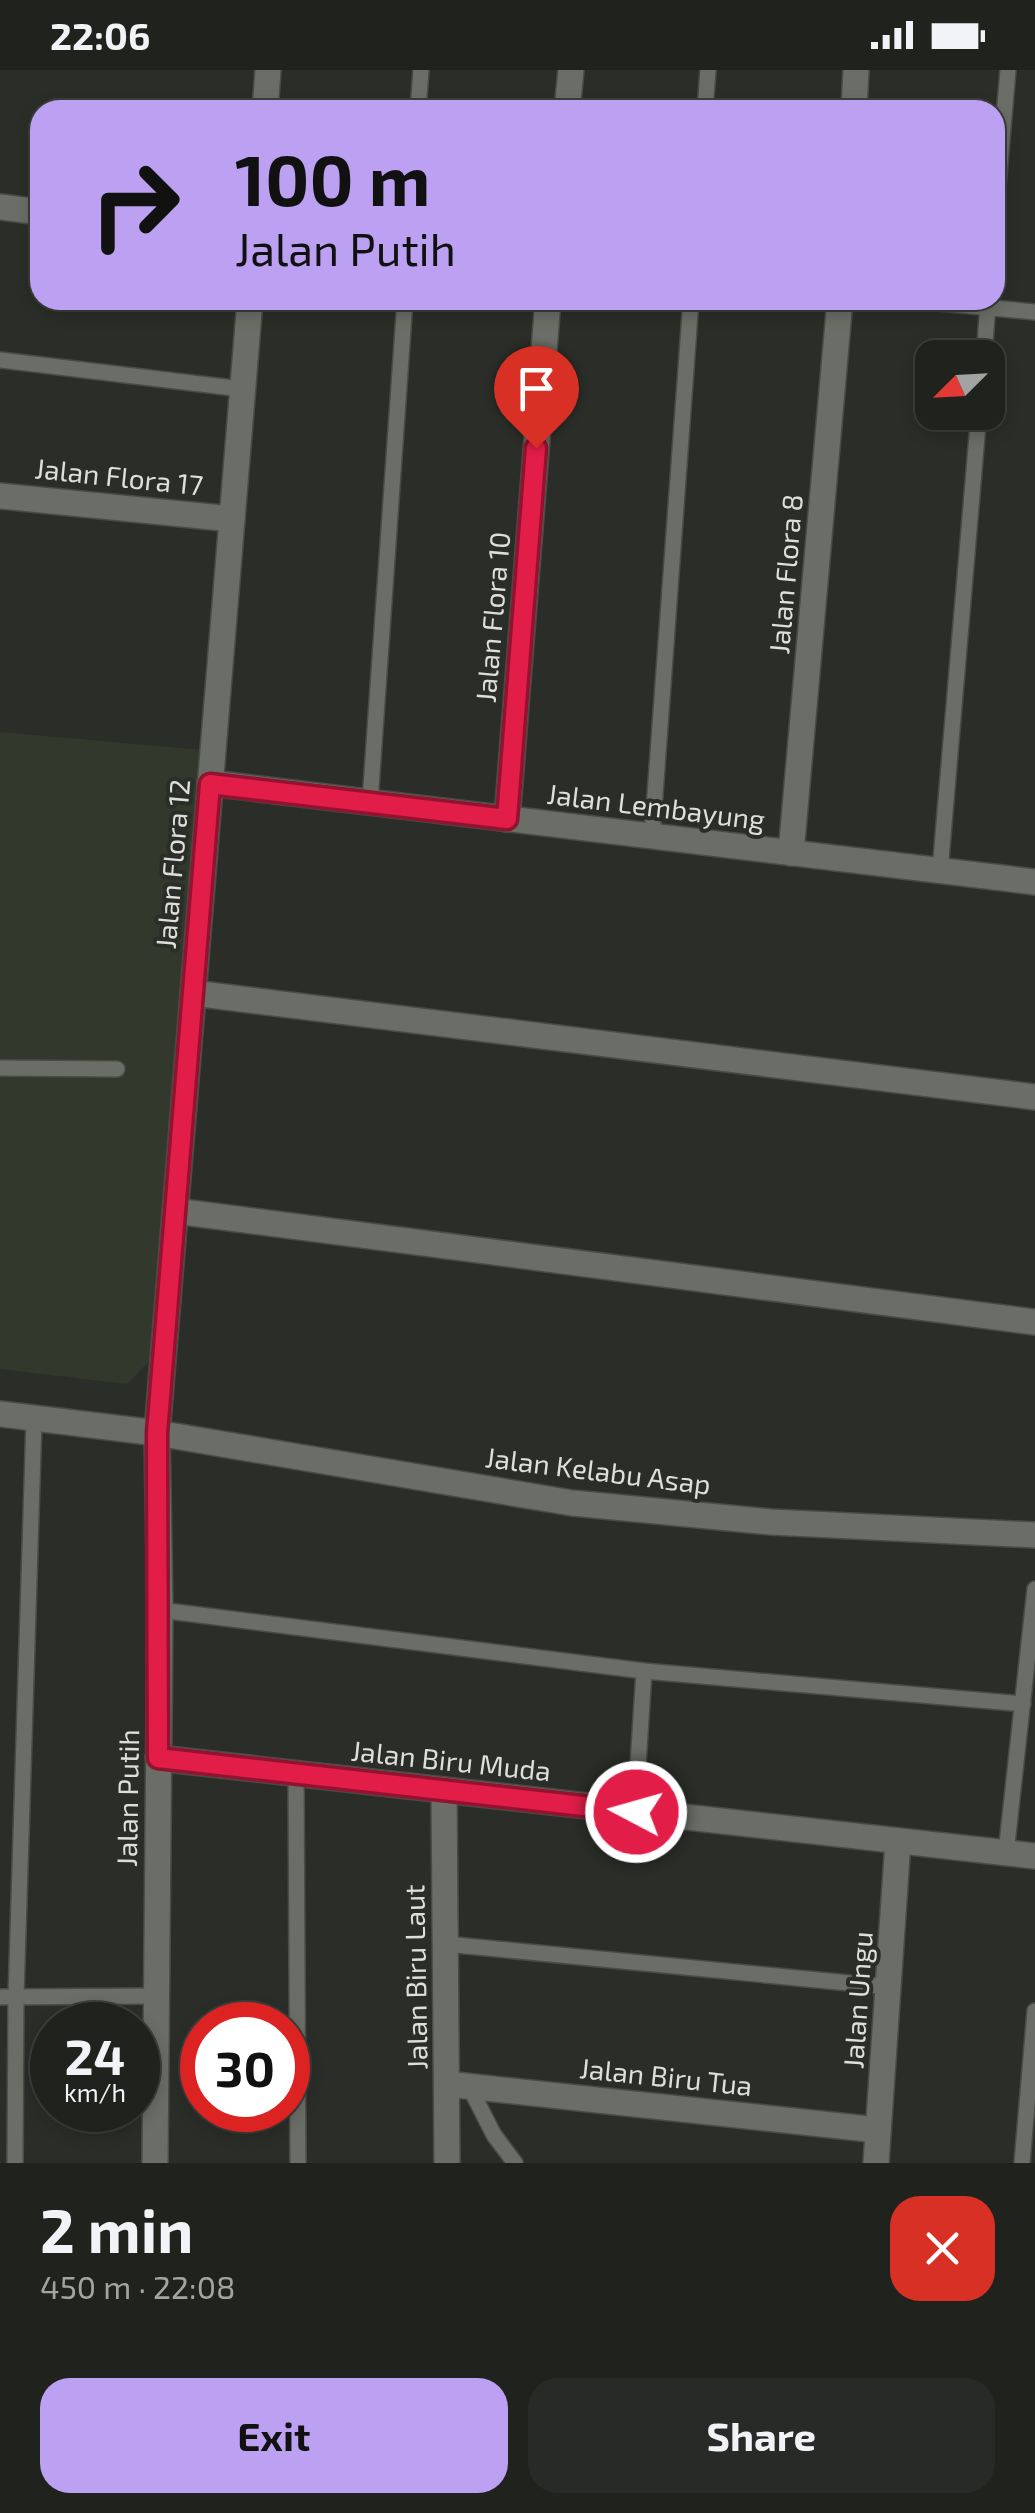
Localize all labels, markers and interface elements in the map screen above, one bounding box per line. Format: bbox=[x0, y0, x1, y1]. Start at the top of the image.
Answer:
text: 22:06 bbox=[50, 12, 150, 58]
text: 100 m bbox=[235, 136, 430, 220]
icon: right bbox=[70, 140, 200, 270]
text: Jalan Putih bbox=[235, 221, 456, 275]
north arrow bbox=[915, 340, 1005, 430]
map controls bbox=[915, 340, 1005, 430]
pin bbox=[494, 346, 579, 449]
icon: arrive bbox=[509, 361, 564, 416]
street label: Jalan Flora 17 bbox=[33, 450, 205, 502]
street label: Jalan Flora 8 bbox=[761, 493, 809, 655]
street label: Jalan Flora 10 bbox=[468, 530, 516, 704]
street label: Jalan Lembayung bbox=[545, 776, 767, 836]
street label: Jalan Flora 12 bbox=[148, 778, 196, 950]
street label: Jalan Kelabu Asap bbox=[484, 1439, 713, 1501]
street label: Jalan Putih bbox=[109, 1729, 145, 1867]
street label: Jalan Biru Muda bbox=[349, 1733, 553, 1787]
position arrow bbox=[584, 1760, 688, 1864]
street label: Jalan Biru Laut bbox=[396, 1884, 434, 2070]
street label: Jalan Ungu bbox=[835, 1930, 879, 2070]
speed limit sign: 30 bbox=[180, 2002, 310, 2132]
text: 24 bbox=[65, 2025, 125, 2085]
street label: Jalan Biru Tua bbox=[578, 2050, 754, 2102]
text: km/h bbox=[64, 2077, 126, 2107]
text: 2 min bbox=[40, 2193, 193, 2265]
button: close bbox=[890, 2196, 995, 2301]
text: 450 m · 22:08 bbox=[40, 2267, 235, 2305]
button: Exit bbox=[40, 2378, 508, 2493]
button: Share bbox=[528, 2378, 995, 2493]

